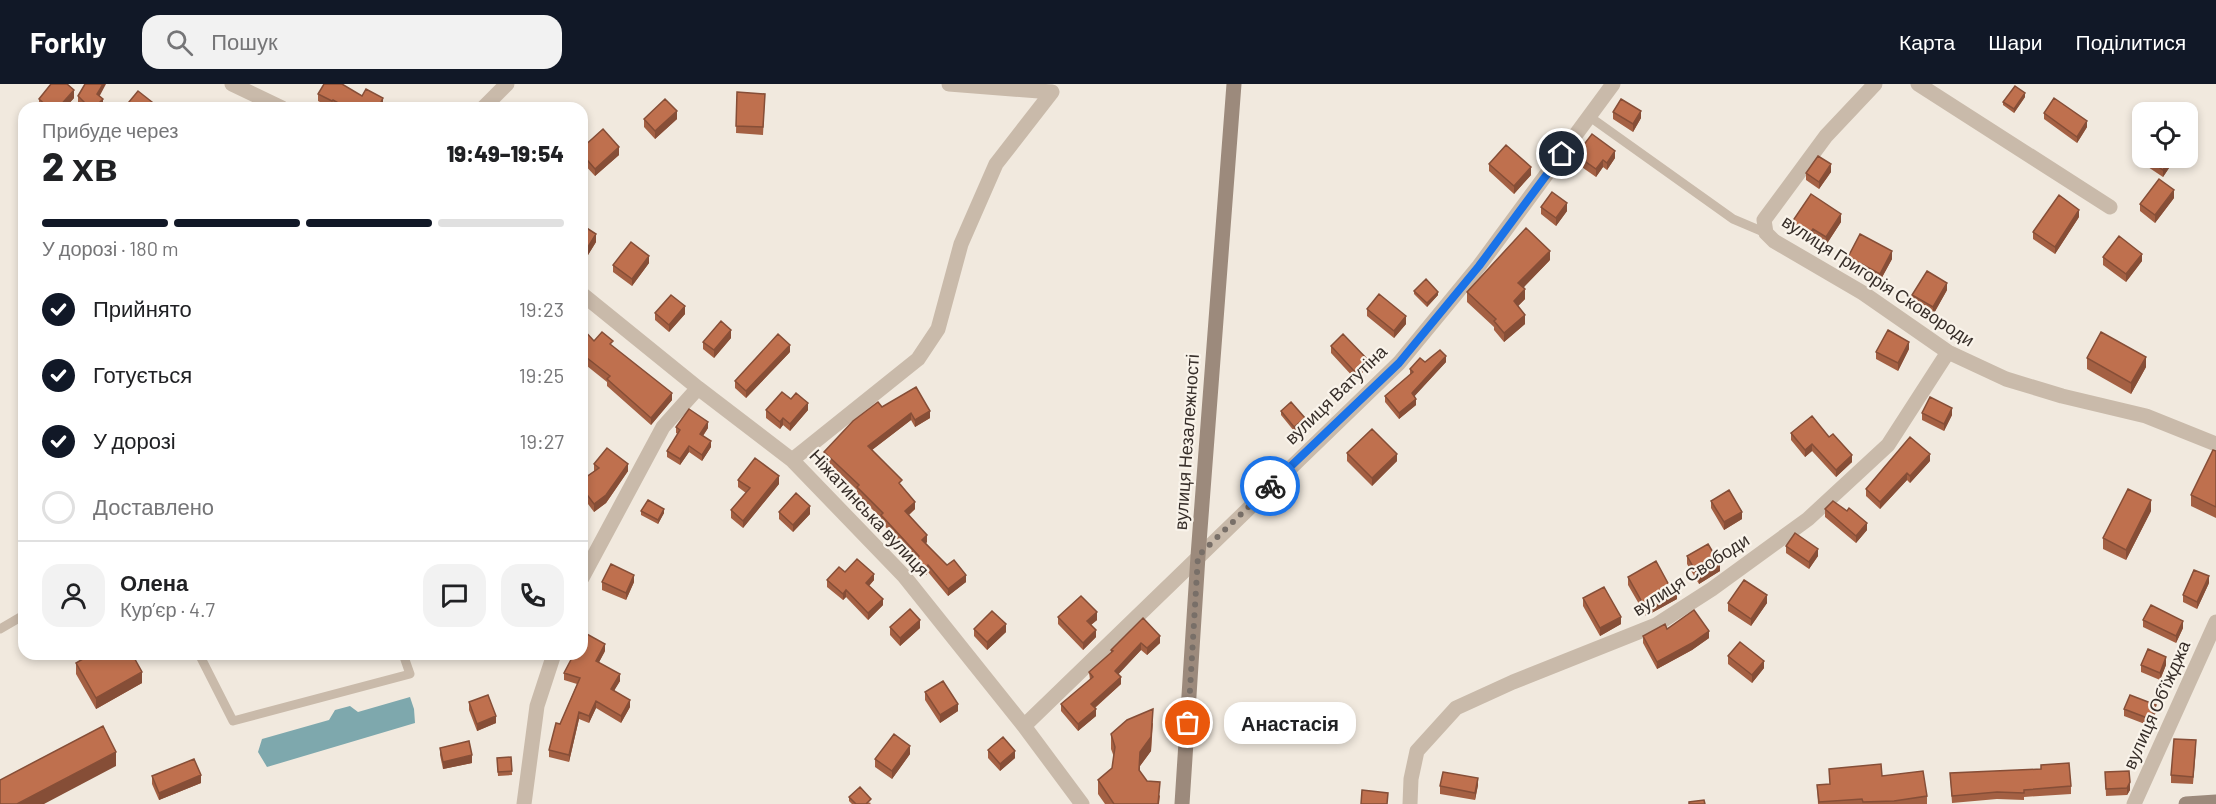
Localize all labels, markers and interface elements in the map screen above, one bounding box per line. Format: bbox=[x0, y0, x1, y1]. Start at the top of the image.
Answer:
search box bbox=[142, 15, 562, 69]
text: Forkly bbox=[30, 25, 106, 59]
icon: search bbox=[163, 26, 196, 59]
text: Пошук bbox=[211, 28, 278, 54]
text: Карта bbox=[1899, 29, 1955, 54]
text: Шари bbox=[1988, 29, 2043, 54]
text: Поділитися bbox=[2076, 29, 2186, 54]
map controls bbox=[2132, 102, 2198, 168]
button: locate bbox=[2132, 102, 2198, 168]
text: Прибуде через bbox=[42, 118, 178, 142]
pin bbox=[1536, 128, 1587, 179]
icon: home bbox=[1545, 137, 1578, 170]
text: 19:49–19:54 bbox=[447, 140, 564, 166]
text: 2 хв bbox=[42, 142, 118, 189]
street label: вулиця Григорія Сковороди bbox=[1778, 210, 1979, 351]
text: У дорозі · 180 m bbox=[42, 236, 179, 260]
icon: check bbox=[42, 293, 75, 326]
text: Прийнято bbox=[93, 295, 192, 321]
text: 19:23 bbox=[519, 297, 564, 321]
street label: вулиця Ватутіна bbox=[1280, 339, 1392, 448]
street label: вулиця Незалежності bbox=[1169, 353, 1203, 531]
icon: check bbox=[42, 359, 75, 392]
text: Готується bbox=[93, 361, 192, 387]
text: 19:25 bbox=[519, 363, 564, 387]
icon: check bbox=[42, 425, 75, 458]
text: У дорозі bbox=[93, 427, 176, 453]
text: 19:27 bbox=[520, 429, 564, 453]
street label: Ніжатинська вулиця bbox=[805, 444, 934, 580]
courier bbox=[1240, 456, 1300, 516]
icon: bike bbox=[1254, 470, 1287, 503]
text: Доставлено bbox=[93, 493, 214, 519]
street label: вулиця Свободи bbox=[1628, 528, 1753, 620]
button: person bbox=[42, 564, 105, 627]
button: chat bbox=[423, 564, 486, 627]
button: phone bbox=[501, 564, 564, 627]
text: Олена bbox=[120, 569, 188, 595]
text: Кур’єр · 4.7 bbox=[120, 597, 215, 621]
street label: вулиця Обʼїжджа bbox=[2118, 636, 2195, 772]
pin bbox=[1162, 697, 1213, 748]
callout: Анастасія bbox=[1224, 702, 1356, 744]
icon: bag bbox=[1171, 706, 1204, 739]
text: Анастасія bbox=[1241, 711, 1339, 735]

